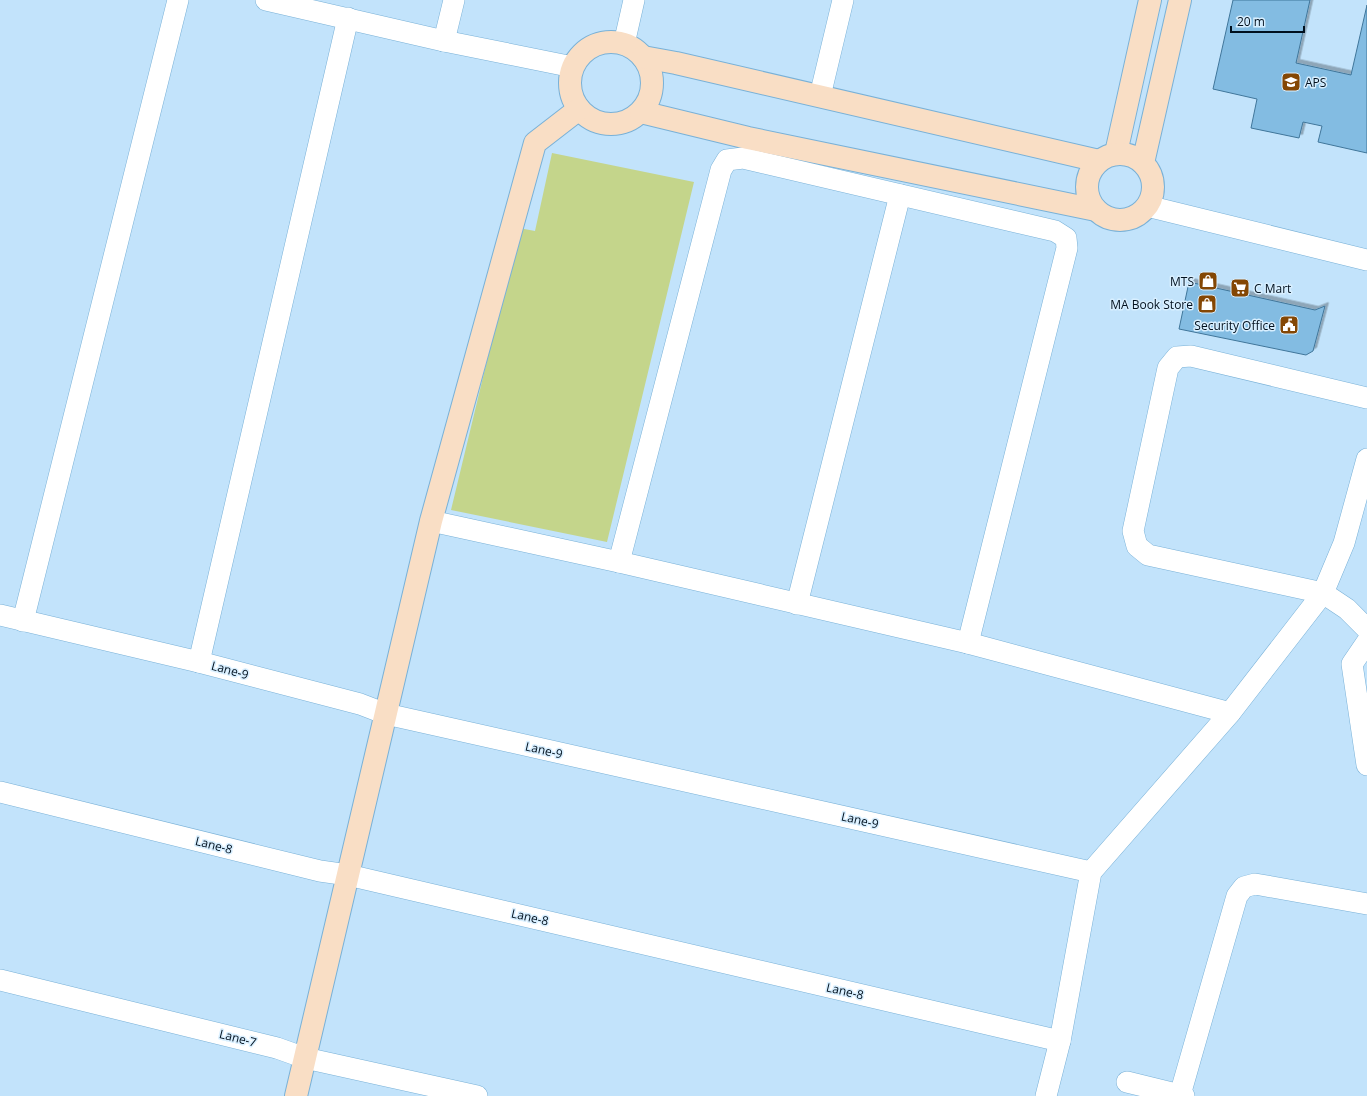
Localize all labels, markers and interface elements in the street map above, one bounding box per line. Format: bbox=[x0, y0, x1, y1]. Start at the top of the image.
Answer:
scale bar bbox=[1231, 8, 1304, 34]
text: 20 m bbox=[1237, 13, 1265, 30]
school or university icon: APS bbox=[1280, 71, 1302, 93]
place label: APS bbox=[1305, 74, 1326, 91]
shop icon: MTS bbox=[1197, 270, 1219, 292]
place label: MTS bbox=[1170, 273, 1194, 290]
supermarket icon: C Mart bbox=[1229, 277, 1251, 299]
place label: C Mart bbox=[1254, 280, 1291, 297]
shop icon: MA Book Store bbox=[1196, 293, 1218, 315]
place label: MA Book Store bbox=[1110, 296, 1193, 313]
public building icon: Security Office bbox=[1278, 314, 1300, 336]
place label: Security Office bbox=[1194, 317, 1275, 334]
street label: Lane-9 bbox=[210, 657, 251, 683]
street label: Lane-9 bbox=[524, 737, 564, 763]
street label: Lane-9 bbox=[840, 807, 880, 833]
street label: Lane-8 bbox=[194, 832, 234, 858]
street label: Lane-8 bbox=[510, 904, 550, 930]
street label: Lane-8 bbox=[825, 978, 865, 1004]
street label: Lane-7 bbox=[218, 1025, 258, 1051]

